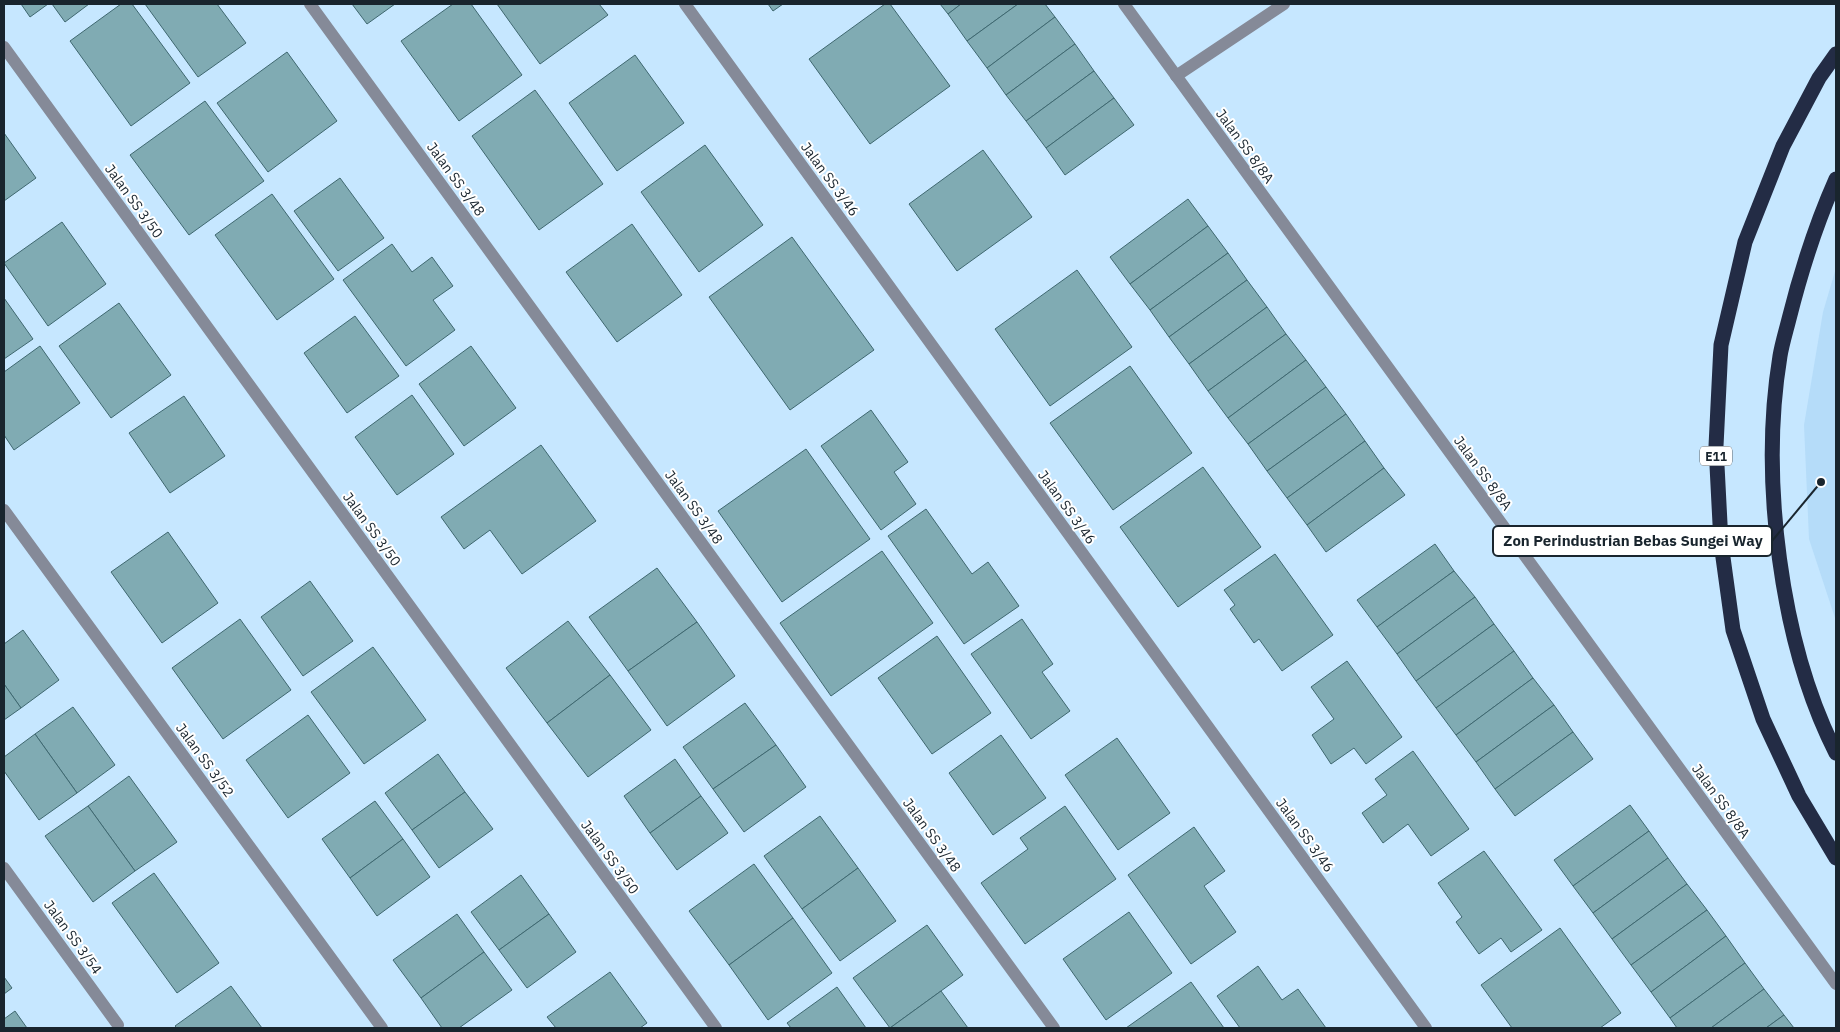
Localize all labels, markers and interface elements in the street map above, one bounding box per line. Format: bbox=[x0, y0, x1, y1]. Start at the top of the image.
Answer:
street label: Jalan SS 8/8A bbox=[1212, 105, 1278, 187]
street label: Jalan SS 3/48 bbox=[423, 138, 489, 220]
street label: Jalan SS 3/46 bbox=[797, 138, 863, 220]
street label: Jalan SS 3/50 bbox=[101, 160, 167, 242]
street label: Jalan SS 8/8A bbox=[1450, 432, 1516, 514]
road number: E11 bbox=[1700, 446, 1732, 466]
street label: Jalan SS 3/48 bbox=[661, 466, 727, 548]
street label: Jalan SS 3/46 bbox=[1034, 466, 1100, 548]
street label: Jalan SS 3/50 bbox=[339, 488, 405, 570]
callout: Zon Perindustrian Bebas Sungei Way bbox=[1493, 526, 1772, 556]
text: Zon Perindustrian Bebas Sungei Way bbox=[1503, 531, 1763, 550]
street label: Jalan SS 3/52 bbox=[172, 719, 238, 801]
street label: Jalan SS 8/8A bbox=[1688, 760, 1754, 842]
street label: Jalan SS 3/48 bbox=[899, 794, 965, 876]
street label: Jalan SS 3/46 bbox=[1272, 794, 1338, 876]
street label: Jalan SS 3/50 bbox=[577, 816, 643, 898]
street label: Jalan SS 3/54 bbox=[40, 896, 106, 978]

